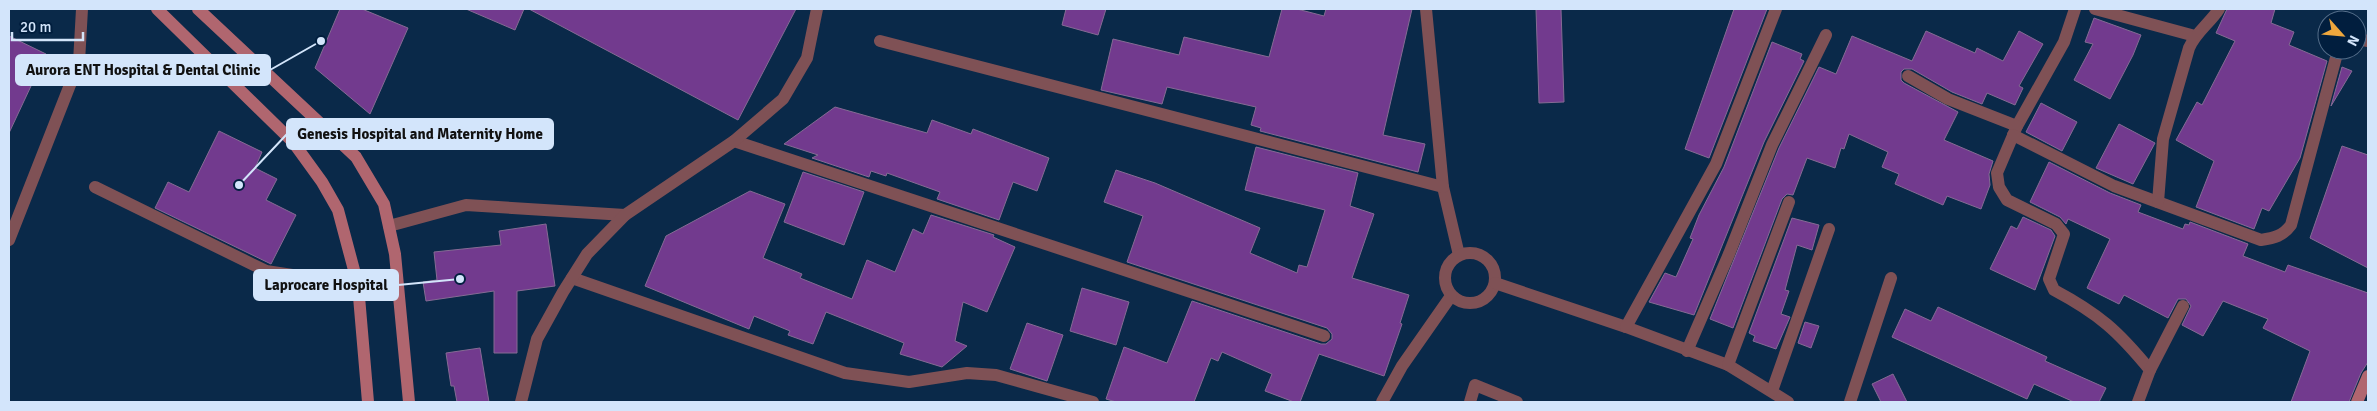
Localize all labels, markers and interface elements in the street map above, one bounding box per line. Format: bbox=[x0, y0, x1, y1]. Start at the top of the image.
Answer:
scale bar bbox=[12, 10, 84, 42]
north arrow bbox=[2317, 10, 2367, 60]
text: 20 m bbox=[20, 18, 51, 36]
text: N bbox=[2343, 32, 2363, 49]
callout: Aurora ENT Hospital & Dental Clinic bbox=[16, 55, 270, 85]
text: Aurora ENT Hospital & Dental Clinic bbox=[26, 61, 260, 79]
callout: Genesis Hospital and Maternity Home bbox=[287, 119, 553, 149]
text: Genesis Hospital and Maternity Home bbox=[297, 125, 543, 143]
callout: Laprocare Hospital bbox=[254, 270, 398, 300]
text: Laprocare Hospital bbox=[264, 276, 388, 294]

